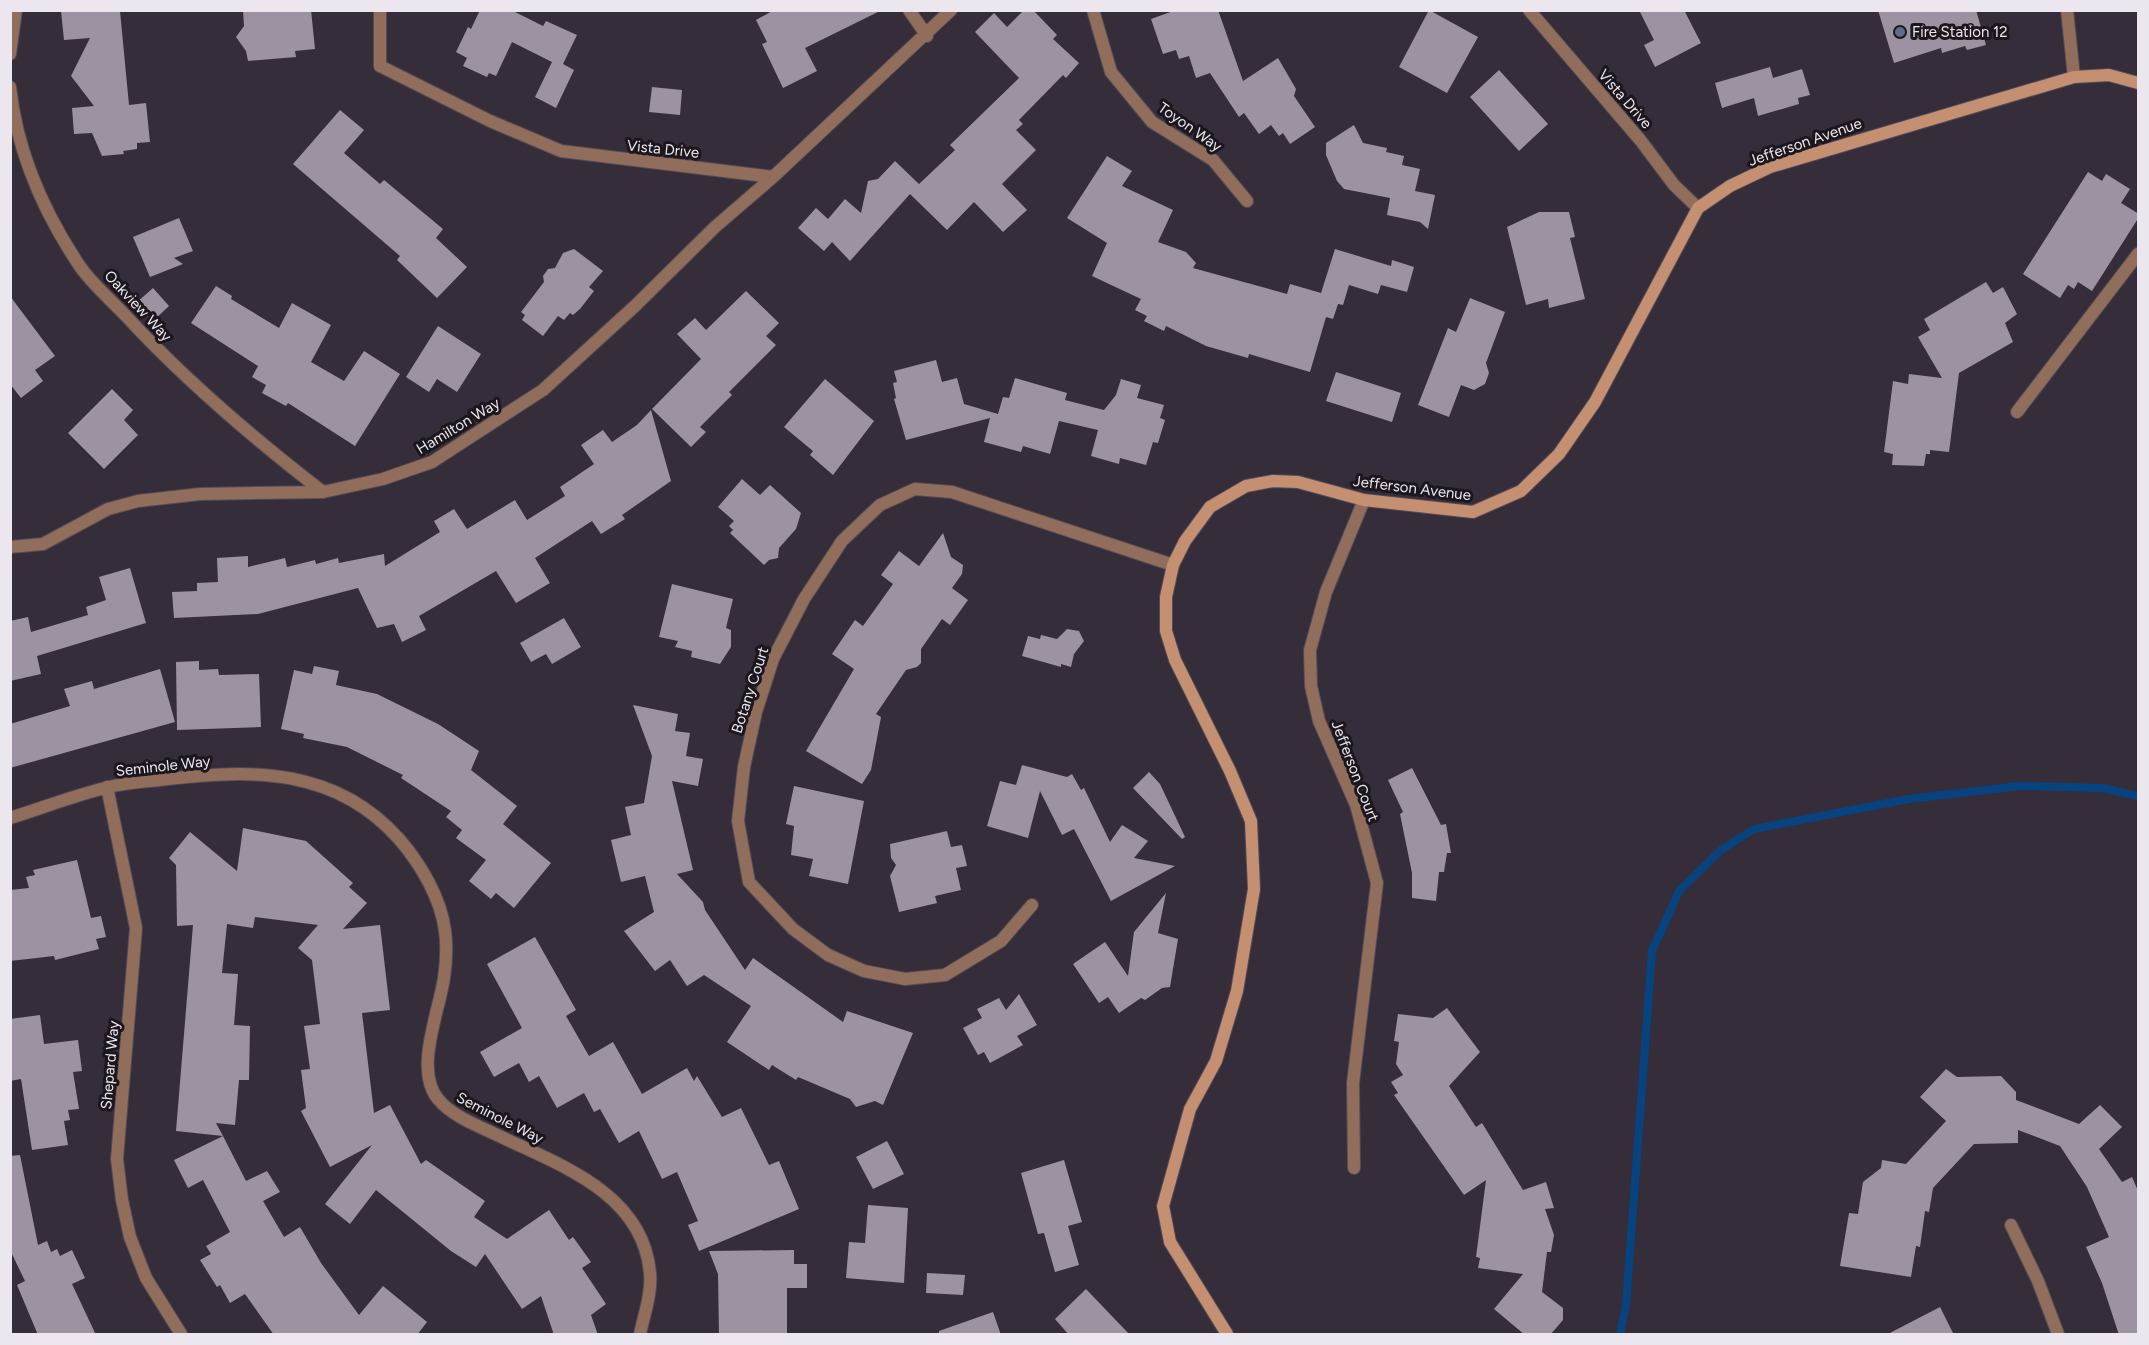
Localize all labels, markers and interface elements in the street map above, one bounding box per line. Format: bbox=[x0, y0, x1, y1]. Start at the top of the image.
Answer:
place label: Fire Station 12 bbox=[1912, 23, 2008, 41]
marker: Fire Station 12 bbox=[1893, 25, 1907, 39]
street label: Vista Drive bbox=[1594, 66, 1656, 132]
street label: Toyon Way bbox=[1155, 99, 1225, 156]
street label: Jefferson Avenue bbox=[1746, 114, 1864, 170]
street label: Vista Drive bbox=[626, 136, 700, 162]
street label: Oakview Way bbox=[101, 267, 176, 345]
street label: Hamilton Way bbox=[413, 394, 503, 458]
street label: Jefferson Avenue bbox=[1352, 472, 1472, 504]
street label: Botany Court bbox=[728, 644, 773, 735]
street label: Jefferson Court bbox=[1327, 718, 1383, 824]
street label: Seminole Way bbox=[115, 752, 211, 780]
street label: Shepard Way bbox=[97, 1020, 123, 1110]
street label: Seminole Way bbox=[454, 1088, 547, 1148]

